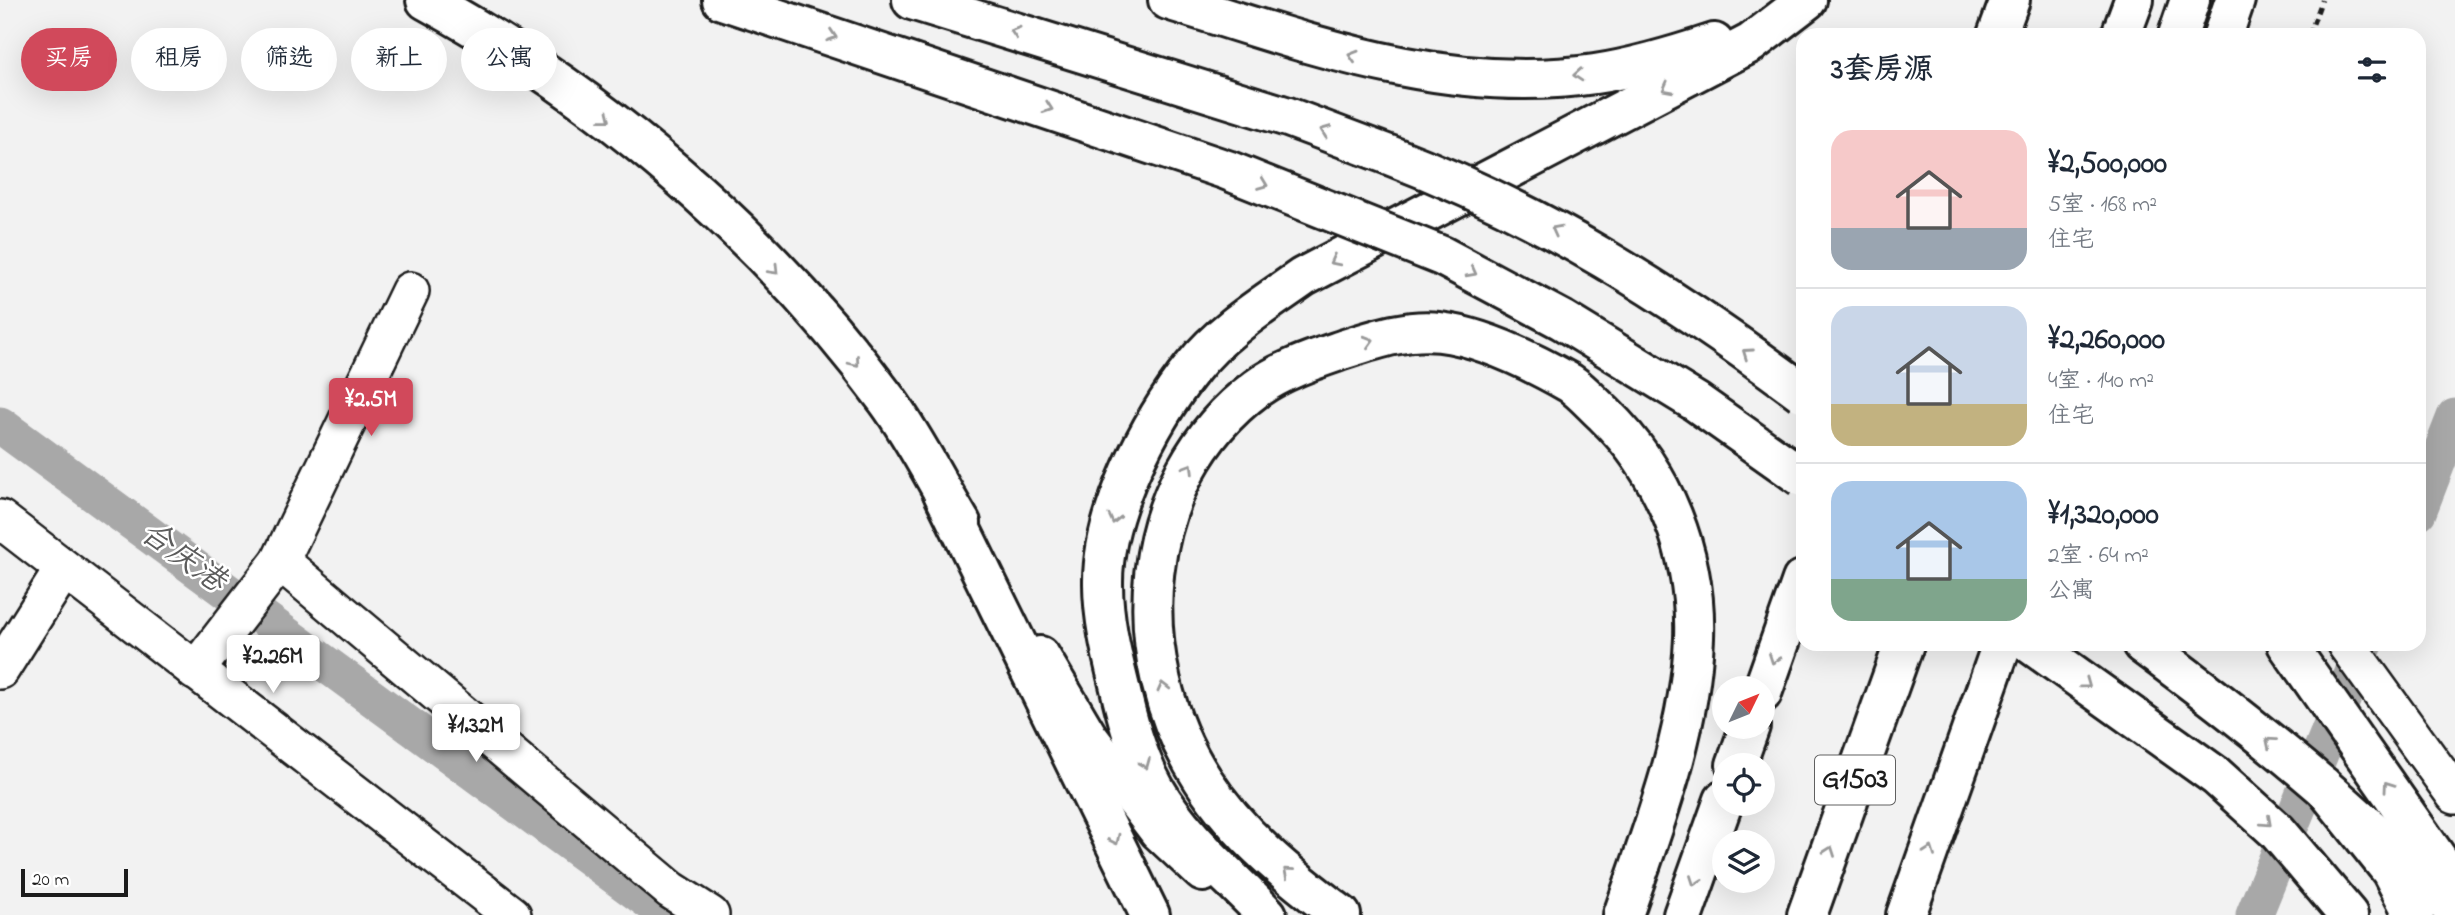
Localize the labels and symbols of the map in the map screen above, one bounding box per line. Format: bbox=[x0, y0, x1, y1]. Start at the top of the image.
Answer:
one-way arrow bbox=[1009, 26, 1022, 40]
one-way arrow bbox=[826, 28, 838, 43]
one-way arrow bbox=[1347, 49, 1359, 64]
one-way arrow bbox=[1572, 67, 1583, 82]
one-way arrow bbox=[1661, 80, 1674, 93]
one-way arrow bbox=[1042, 100, 1054, 114]
one-way arrow bbox=[598, 109, 610, 122]
one-way arrow bbox=[1320, 125, 1332, 139]
one-way arrow bbox=[1256, 176, 1268, 190]
one-way arrow bbox=[1550, 225, 1563, 238]
one-way arrow bbox=[1329, 253, 1342, 266]
one-way arrow bbox=[766, 262, 779, 275]
one-way arrow bbox=[1465, 264, 1477, 278]
one-way arrow bbox=[1363, 335, 1375, 350]
one-way arrow bbox=[1742, 349, 1755, 361]
one-way arrow bbox=[847, 354, 859, 367]
pin: ¥2.5M bbox=[322, 378, 420, 438]
one-way arrow bbox=[1181, 463, 1194, 476]
water label: 合庆港 bbox=[129, 511, 237, 607]
one-way arrow bbox=[1108, 513, 1122, 525]
pin: ¥2.26M bbox=[216, 636, 330, 695]
one-way arrow bbox=[1768, 653, 1782, 665]
north arrow bbox=[1712, 676, 1774, 738]
one-way arrow bbox=[2078, 676, 2091, 688]
one-way arrow bbox=[1157, 681, 1171, 693]
pin: ¥1.32M bbox=[419, 704, 533, 764]
one-way arrow bbox=[2266, 738, 2279, 750]
road number: G1503 bbox=[1815, 756, 1895, 804]
one-way arrow bbox=[1136, 757, 1150, 769]
one-way arrow bbox=[2384, 781, 2396, 794]
one-way arrow bbox=[2259, 813, 2272, 826]
one-way arrow bbox=[1106, 833, 1120, 845]
one-way arrow bbox=[1822, 845, 1836, 857]
one-way arrow bbox=[1921, 845, 1935, 857]
scale bar bbox=[21, 866, 128, 898]
one-way arrow bbox=[1283, 868, 1296, 880]
one-way arrow bbox=[1689, 874, 1703, 886]

